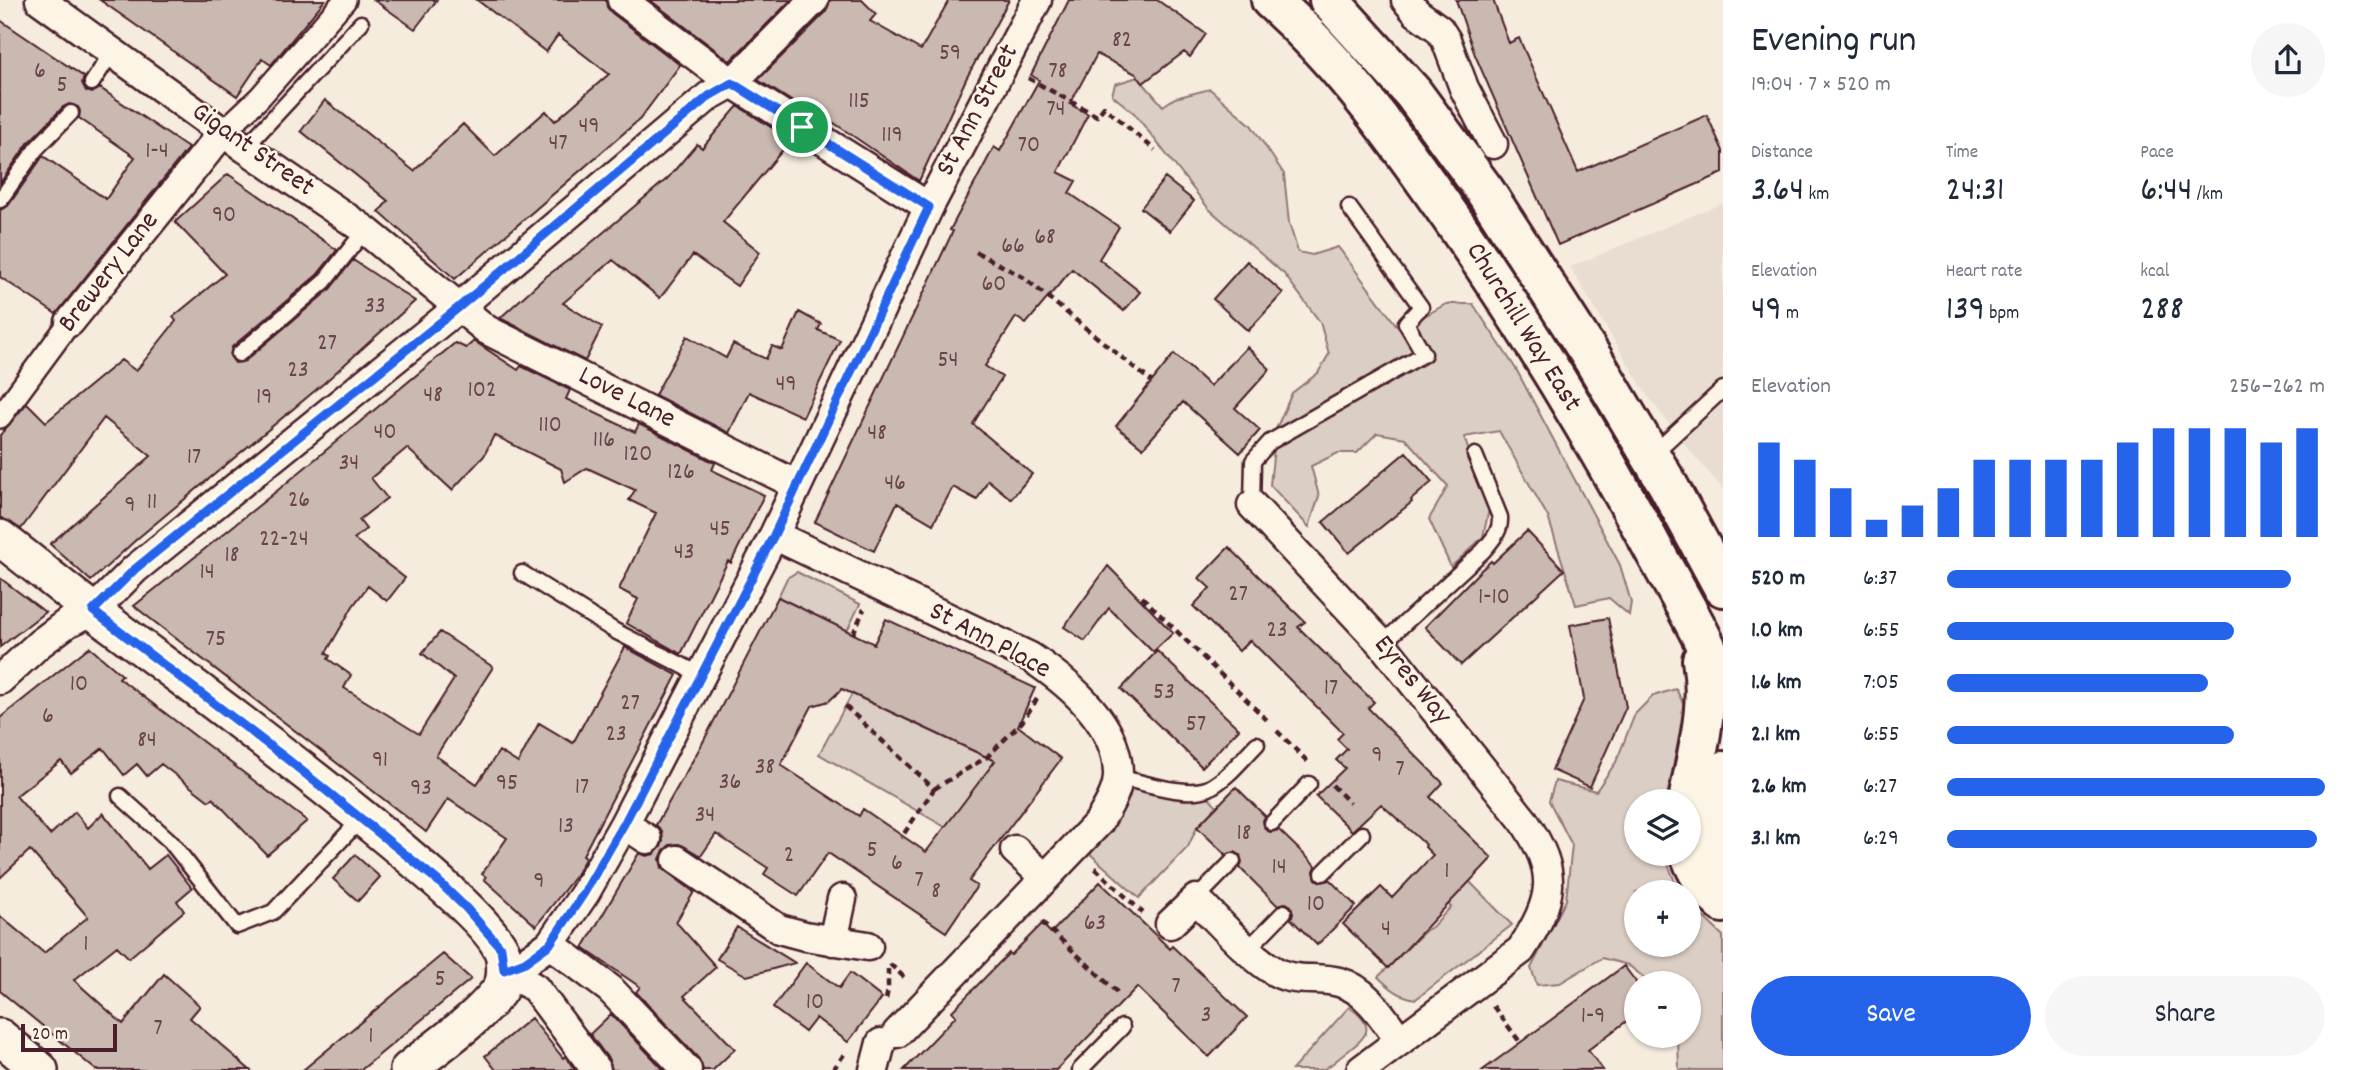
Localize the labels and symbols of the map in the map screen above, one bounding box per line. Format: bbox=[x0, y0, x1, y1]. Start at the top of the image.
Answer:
house number: 82 bbox=[1112, 24, 1132, 58]
house number: 59 bbox=[939, 37, 961, 71]
street label: St Ann Street bbox=[927, 38, 1031, 184]
house number: 6 bbox=[34, 55, 46, 89]
house number: 78 bbox=[1049, 55, 1067, 89]
house number: 5 bbox=[56, 69, 68, 103]
house number: 115 bbox=[848, 85, 870, 119]
house number: 74 bbox=[1046, 93, 1066, 127]
street label: Gigant Street bbox=[182, 94, 322, 208]
pin bbox=[772, 97, 832, 157]
house number: 49 bbox=[579, 110, 599, 144]
house number: 119 bbox=[881, 119, 903, 153]
house number: 47 bbox=[548, 127, 568, 161]
house number: 70 bbox=[1018, 129, 1040, 163]
house number: 1-4 bbox=[145, 135, 169, 169]
house number: 90 bbox=[212, 199, 236, 233]
street label: Brewery Lane bbox=[50, 204, 170, 342]
house number: 68 bbox=[1034, 221, 1056, 255]
house number: 66 bbox=[1001, 230, 1025, 264]
street label: Churchill Way East bbox=[1454, 236, 1590, 420]
house number: 60 bbox=[982, 268, 1006, 302]
house number: 33 bbox=[364, 290, 386, 324]
house number: 27 bbox=[317, 327, 337, 361]
house number: 54 bbox=[937, 344, 959, 378]
house number: 23 bbox=[287, 354, 309, 388]
street label: Love Lane bbox=[571, 358, 681, 440]
house number: 49 bbox=[776, 368, 796, 402]
house number: 102 bbox=[468, 374, 496, 408]
house number: 48 bbox=[423, 379, 443, 413]
house number: 19 bbox=[256, 381, 272, 415]
house number: 110 bbox=[538, 409, 562, 443]
house number: 40 bbox=[373, 416, 397, 450]
house number: 48 bbox=[867, 417, 887, 451]
house number: 116 bbox=[593, 424, 615, 458]
house number: 120 bbox=[624, 438, 652, 472]
house number: 17 bbox=[187, 441, 201, 475]
house number: 34 bbox=[339, 447, 359, 481]
house number: 126 bbox=[667, 456, 695, 490]
house number: 46 bbox=[884, 467, 906, 501]
house number: 26 bbox=[288, 484, 310, 518]
house number: 11 bbox=[147, 486, 157, 520]
house number: 9 bbox=[125, 489, 136, 523]
house number: 45 bbox=[709, 513, 731, 547]
house number: 22-24 bbox=[259, 523, 309, 557]
house number: 43 bbox=[674, 536, 694, 570]
house number: 18 bbox=[225, 539, 239, 573]
house number: 14 bbox=[199, 556, 215, 590]
house number: 27 bbox=[1228, 578, 1248, 612]
house number: 1-10 bbox=[1478, 581, 1510, 615]
street label: St Ann Place bbox=[921, 593, 1057, 691]
house number: 23 bbox=[1266, 614, 1288, 648]
house number: 75 bbox=[206, 623, 226, 657]
street label: Eyres Way bbox=[1362, 627, 1460, 735]
house number: 10 bbox=[70, 668, 88, 702]
house number: 17 bbox=[1324, 672, 1338, 706]
house number: 53 bbox=[1153, 676, 1175, 710]
house number: 27 bbox=[620, 687, 640, 721]
house number: 6 bbox=[42, 700, 54, 734]
house number: 57 bbox=[1186, 708, 1206, 742]
house number: 23 bbox=[605, 718, 627, 752]
house number: 84 bbox=[137, 724, 157, 758]
house number: 9 bbox=[1372, 739, 1383, 773]
house number: 91 bbox=[372, 744, 388, 778]
house number: 38 bbox=[755, 751, 775, 785]
house number: 7 bbox=[1395, 753, 1405, 787]
house number: 36 bbox=[719, 766, 741, 800]
house number: 95 bbox=[496, 767, 518, 801]
house number: 17 bbox=[575, 771, 589, 805]
house number: 93 bbox=[410, 772, 432, 806]
house number: 34 bbox=[695, 799, 715, 833]
house number: 13 bbox=[558, 810, 574, 844]
house number: 18 bbox=[1237, 817, 1251, 851]
house number: 5 bbox=[866, 834, 878, 868]
house number: 2 bbox=[784, 839, 794, 873]
house number: 6 bbox=[891, 847, 903, 881]
house number: 14 bbox=[1271, 851, 1287, 885]
house number: 1 bbox=[1444, 855, 1450, 889]
house number: 7 bbox=[914, 864, 924, 898]
house number: 9 bbox=[534, 865, 545, 899]
house number: 8 bbox=[931, 875, 941, 909]
house number: 10 bbox=[1307, 888, 1325, 922]
house number: 63 bbox=[1084, 907, 1106, 941]
house number: 4 bbox=[1381, 913, 1391, 947]
house number: 1 bbox=[83, 928, 89, 962]
house number: 5 bbox=[434, 963, 446, 997]
house number: 7 bbox=[1171, 970, 1181, 1004]
house number: 10 bbox=[806, 986, 824, 1020]
house number: 3 bbox=[1201, 999, 1211, 1033]
house number: 1-9 bbox=[1581, 1000, 1605, 1034]
house number: 7 bbox=[153, 1012, 163, 1046]
house number: 1 bbox=[368, 1020, 374, 1054]
scale bar bbox=[21, 1021, 117, 1053]

